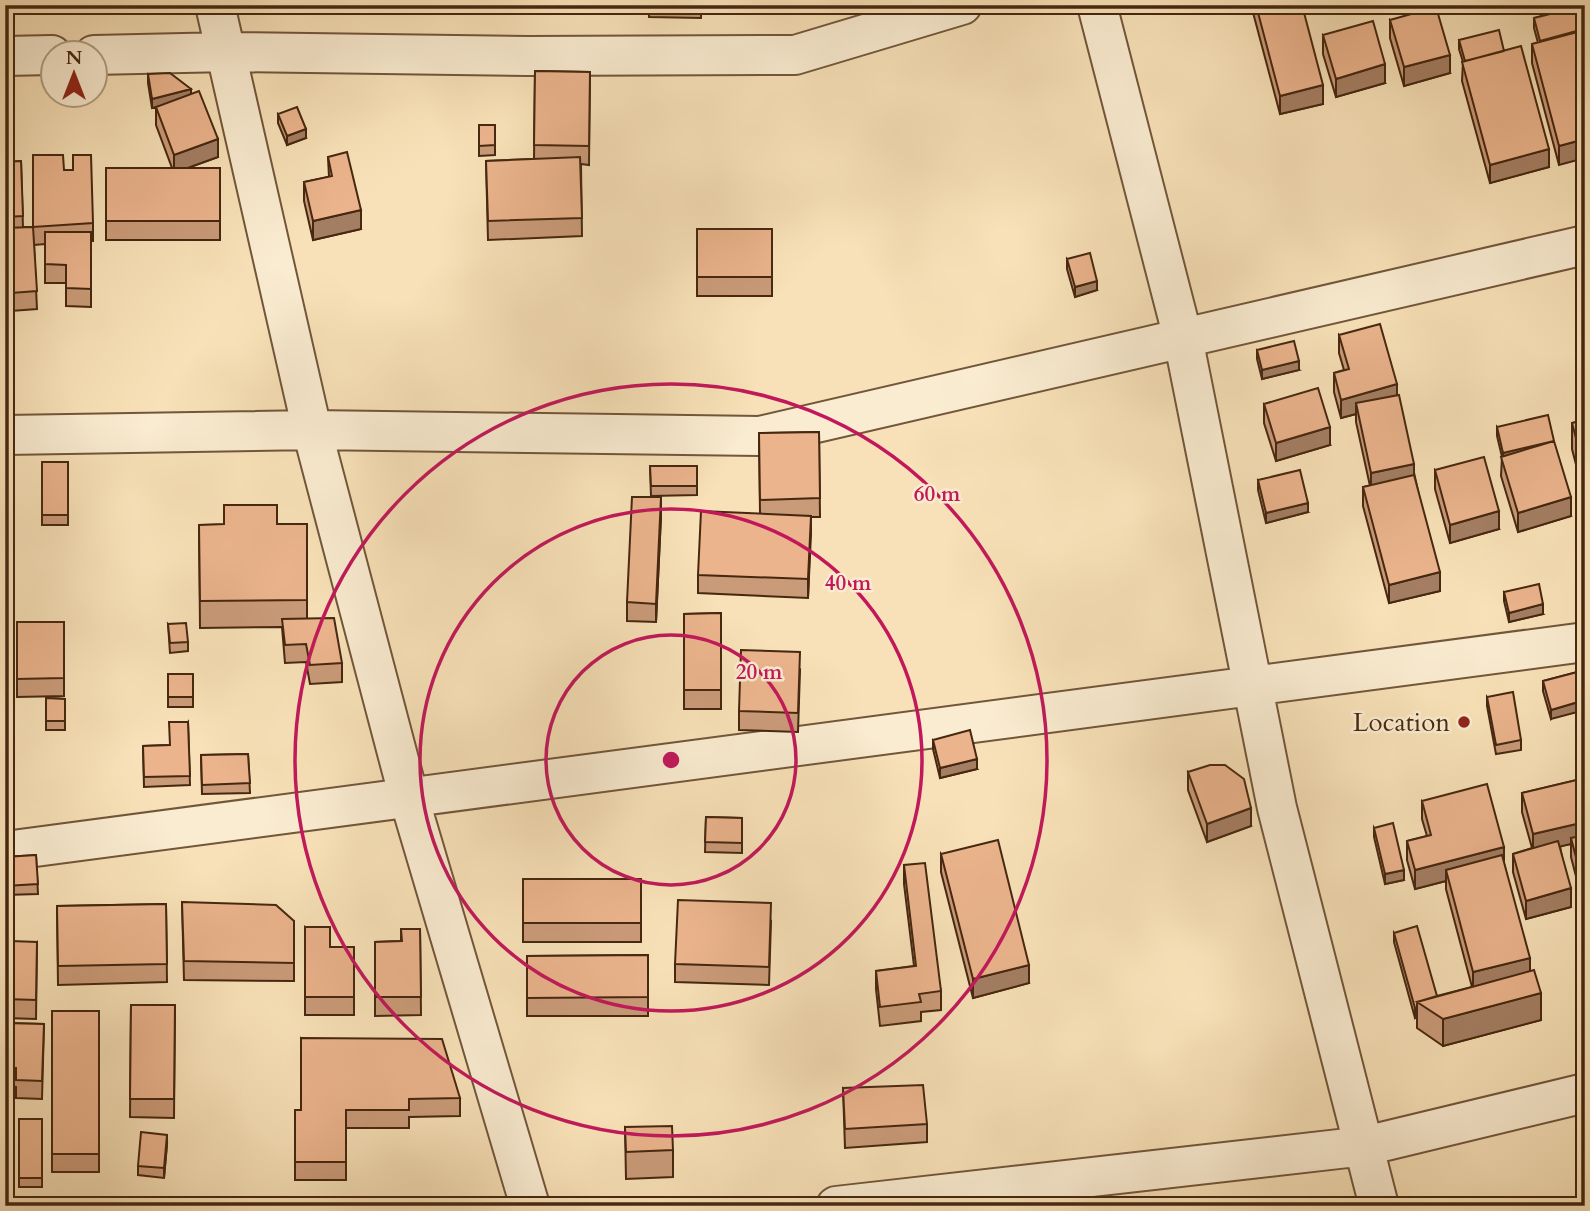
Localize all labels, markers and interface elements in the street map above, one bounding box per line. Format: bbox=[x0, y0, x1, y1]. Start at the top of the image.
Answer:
north arrow bbox=[38, 38, 108, 108]
text: N bbox=[66, 45, 83, 71]
text: 60 m bbox=[914, 480, 961, 509]
text: 40 m bbox=[825, 569, 872, 598]
text: 20 m bbox=[736, 658, 783, 687]
place label: Location bbox=[1353, 705, 1450, 740]
marker: Location bbox=[1456, 714, 1472, 730]
centre of rings bbox=[659, 748, 683, 772]

